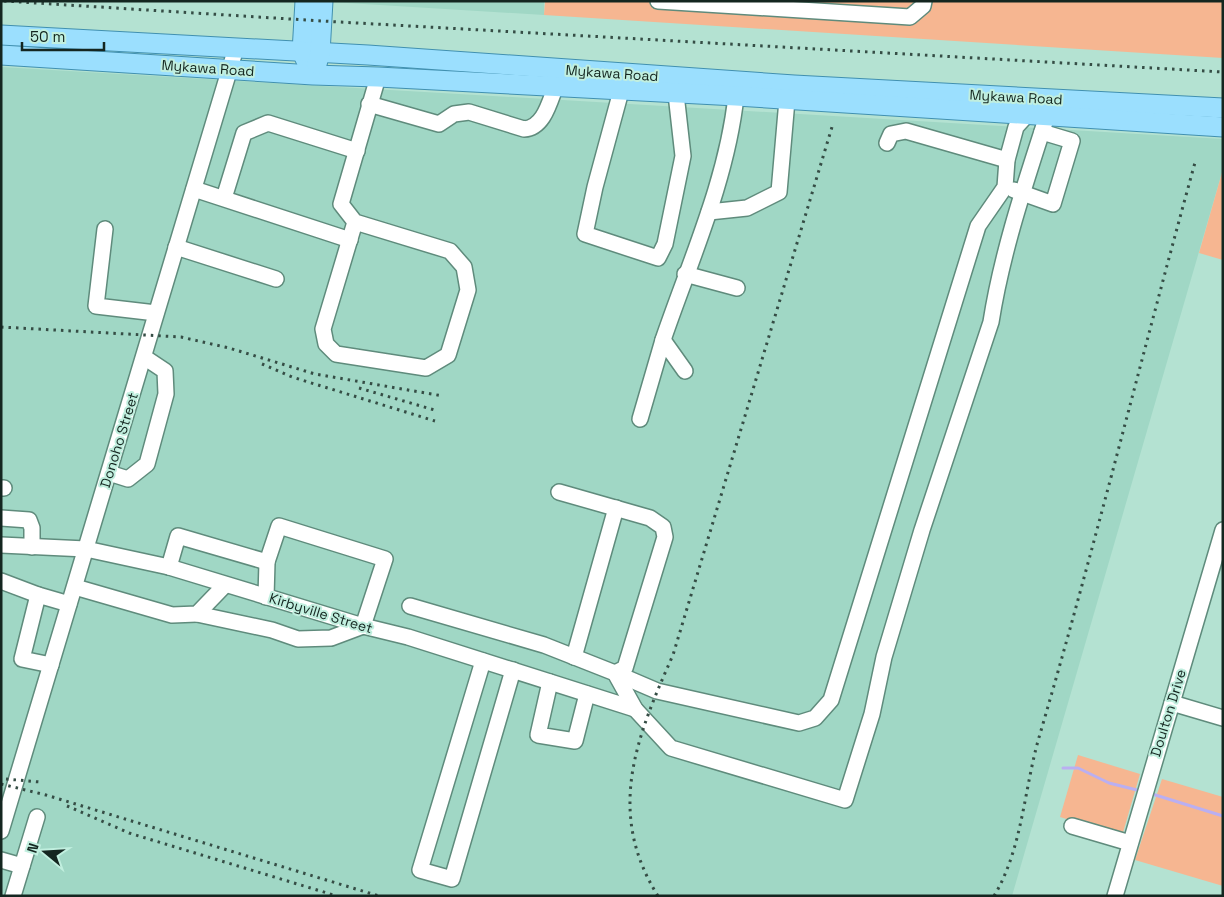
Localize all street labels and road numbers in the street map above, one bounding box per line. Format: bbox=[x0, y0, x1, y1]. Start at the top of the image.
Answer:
street label: Mykawa Road bbox=[161, 56, 255, 80]
street label: Mykawa Road bbox=[565, 61, 659, 85]
street label: Mykawa Road bbox=[969, 86, 1063, 108]
street label: Donoho Street bbox=[96, 390, 142, 490]
street label: Kirbyville Street bbox=[267, 589, 375, 637]
street label: Doulton Drive bbox=[1146, 667, 1190, 759]

